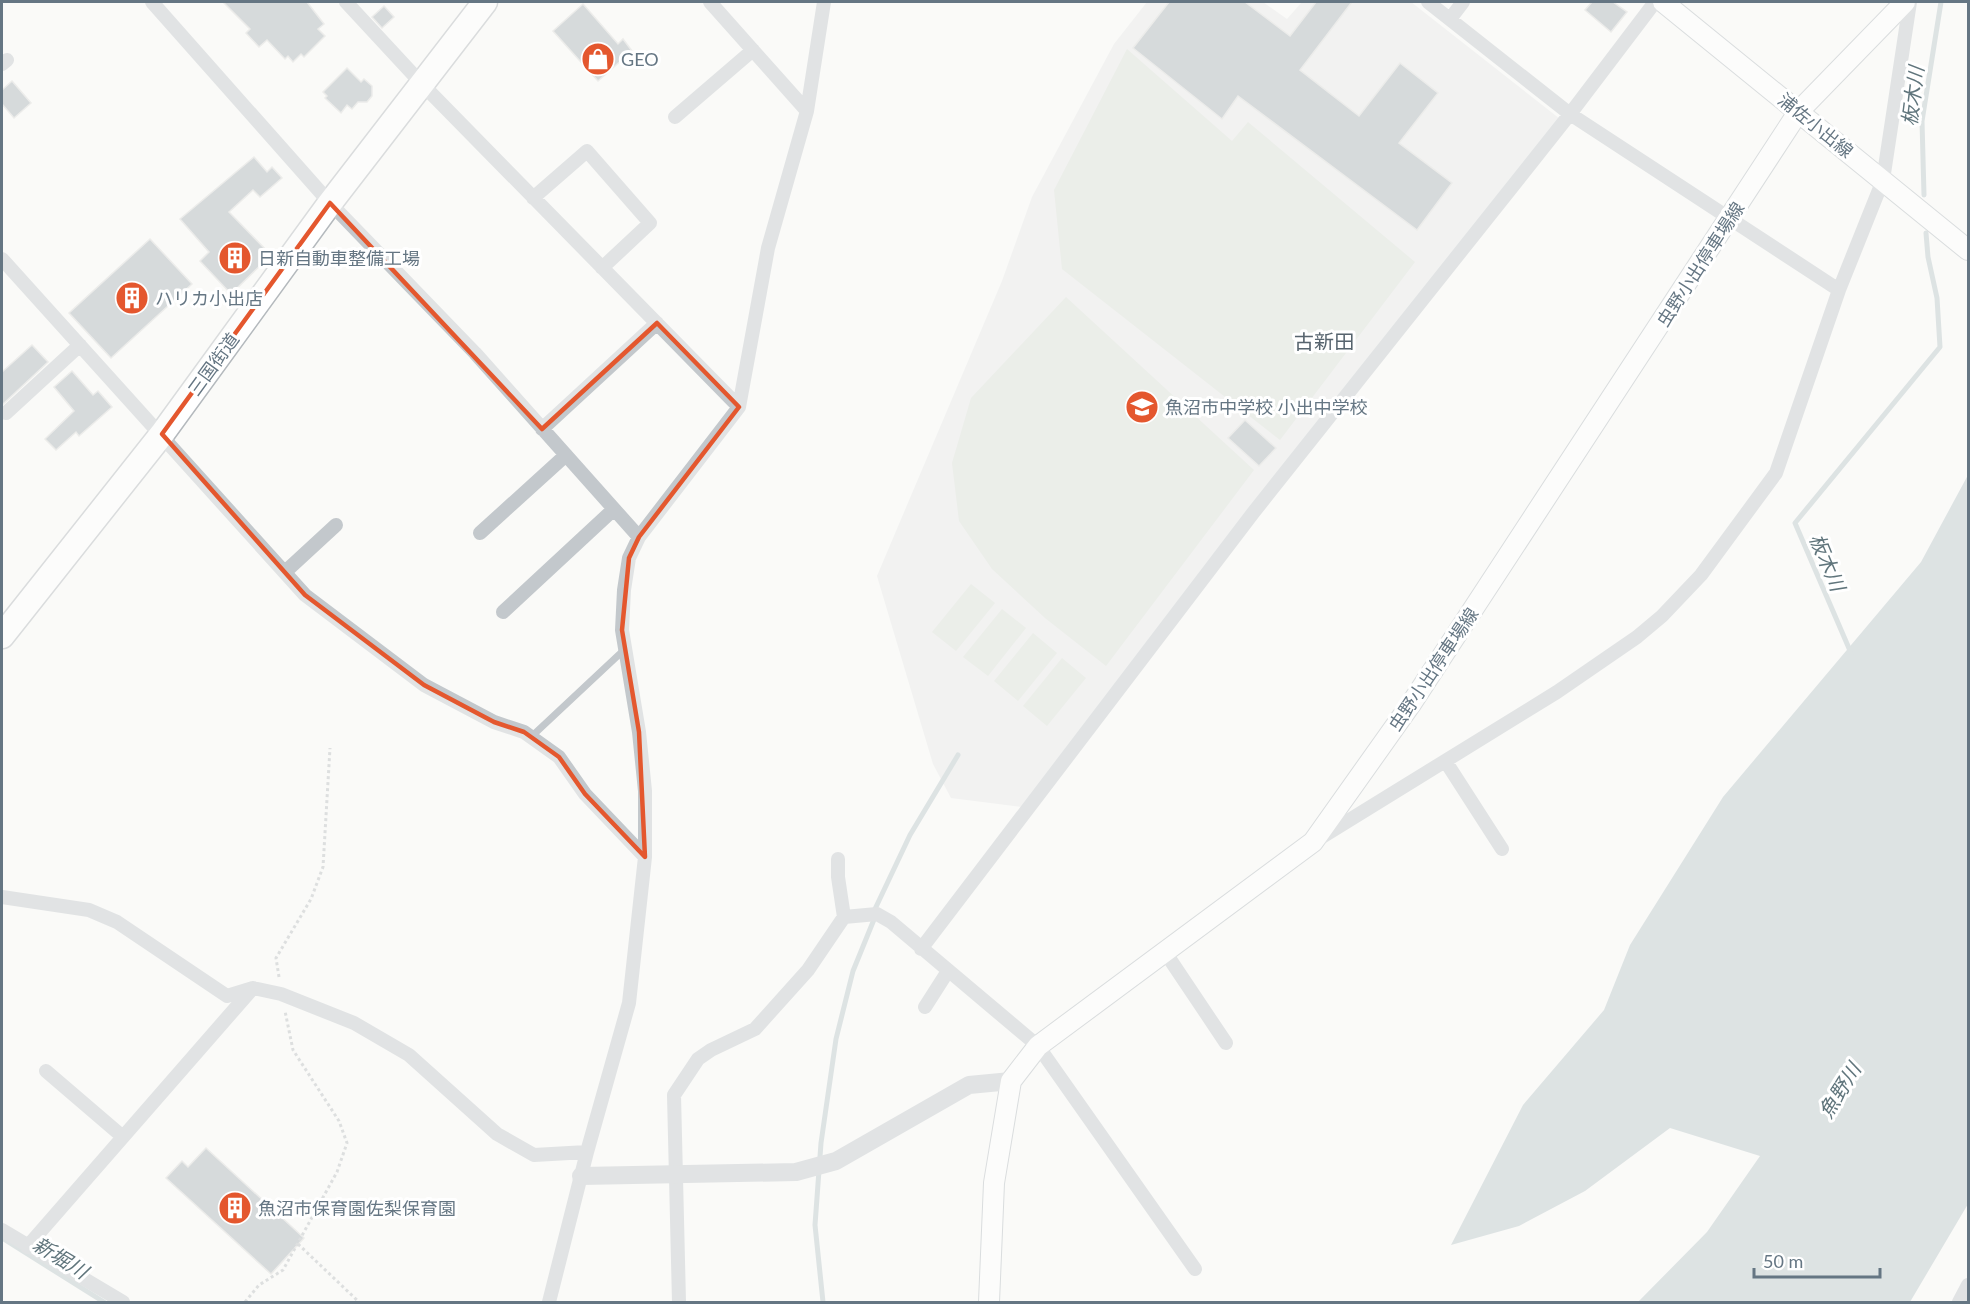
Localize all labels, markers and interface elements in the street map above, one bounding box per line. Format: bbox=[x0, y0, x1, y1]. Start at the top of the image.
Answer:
shop icon: GEO bbox=[580, 41, 616, 77]
place label: GEO bbox=[621, 48, 659, 70]
water label: 板木川 bbox=[1896, 63, 1928, 127]
street label: 浦佐小出線 bbox=[1774, 88, 1858, 162]
street label: 虫野小出停車場線 bbox=[1652, 198, 1748, 330]
building icon: 日新自動車整備工場 bbox=[217, 240, 253, 276]
place label: 日新自動車整備工場 bbox=[258, 247, 420, 269]
building icon: ハリカ小出店 bbox=[114, 280, 150, 316]
place label: ハリカ小出店 bbox=[155, 287, 263, 309]
street label: 三国街道 bbox=[183, 328, 243, 400]
district label: 古新田 bbox=[1294, 329, 1354, 353]
school or university icon: 魚沼市中学校 小出中学校 bbox=[1124, 389, 1160, 425]
place label: 魚沼市中学校 小出中学校 bbox=[1165, 396, 1368, 418]
water label: 板木川 bbox=[1805, 530, 1852, 596]
street label: 虫野小出停車場線 bbox=[1384, 603, 1482, 735]
water label: 魚野川 bbox=[1813, 1057, 1866, 1122]
building icon: 魚沼市保育園佐梨保育園 bbox=[217, 1190, 253, 1226]
place label: 魚沼市保育園佐梨保育園 bbox=[258, 1197, 456, 1219]
water label: 新堀川 bbox=[29, 1231, 94, 1284]
scale bar bbox=[1754, 1241, 1880, 1279]
text: 50 m bbox=[1763, 1250, 1803, 1272]

